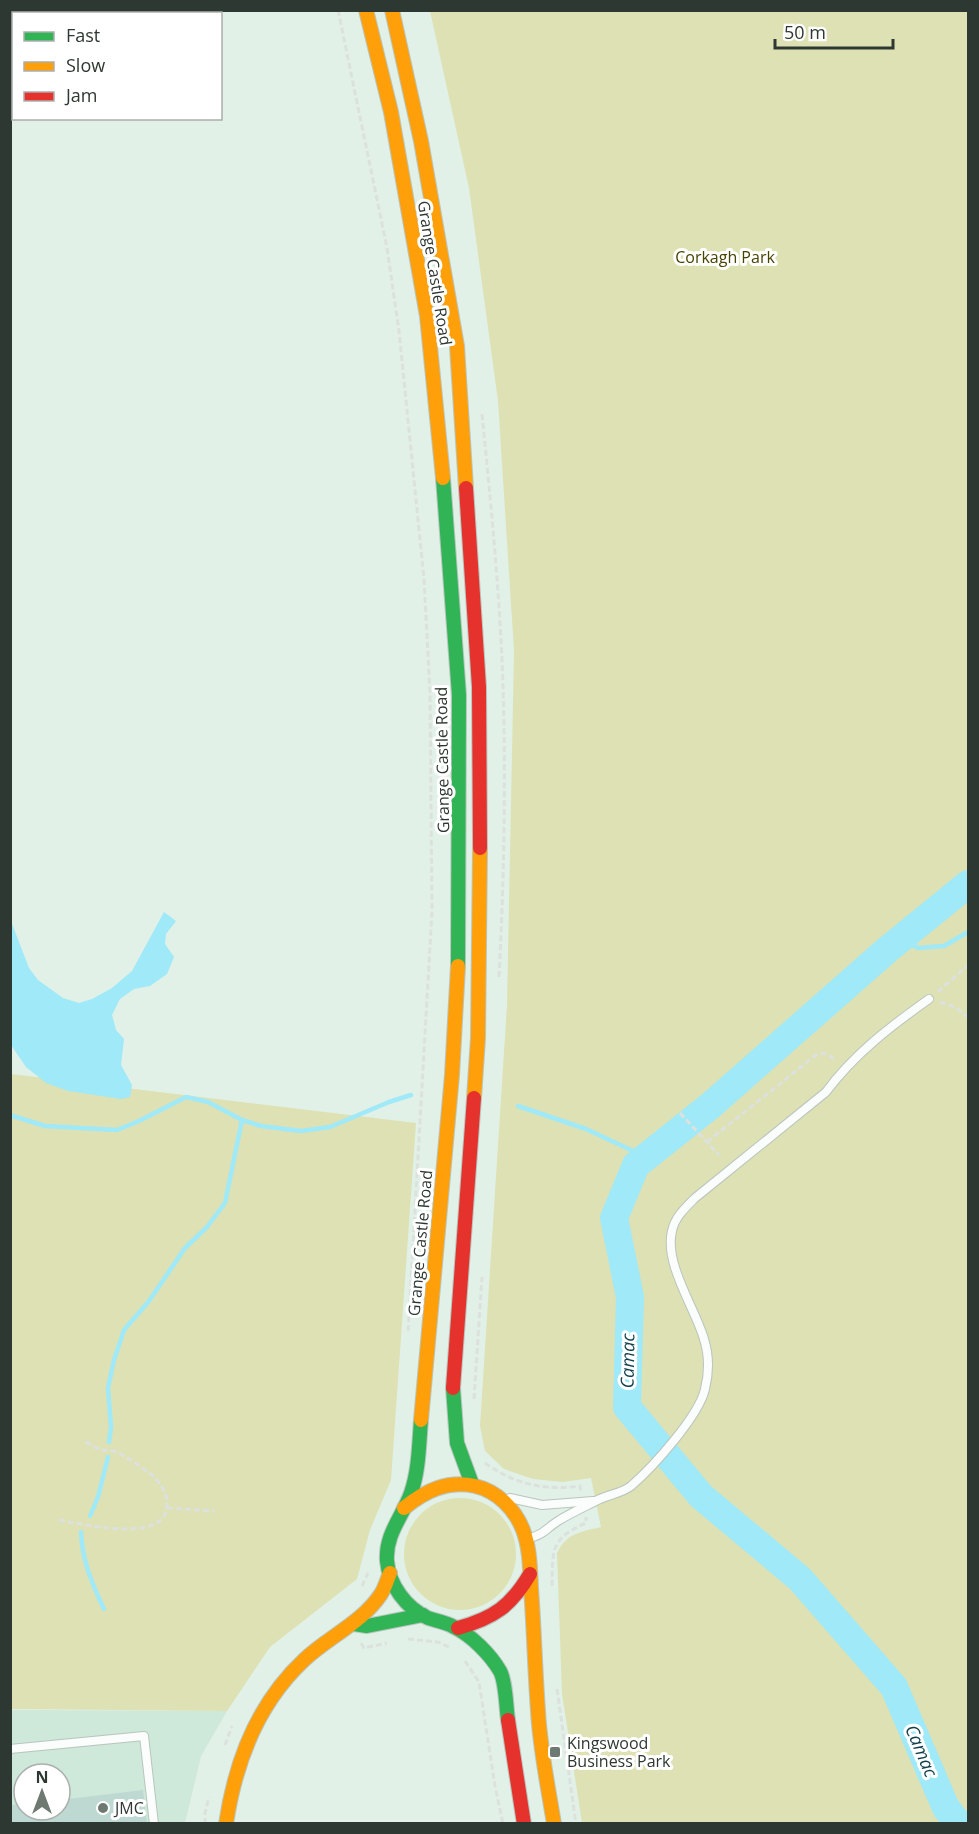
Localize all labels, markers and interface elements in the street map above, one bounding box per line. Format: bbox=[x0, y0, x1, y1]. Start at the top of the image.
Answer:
legend bbox=[12, 12, 222, 120]
scale bar bbox=[775, 12, 894, 50]
text: 50 m bbox=[784, 20, 826, 44]
text: Fast bbox=[66, 23, 100, 47]
text: Slow bbox=[66, 53, 105, 77]
text: Jam bbox=[64, 83, 98, 107]
street label: Grange Castle Road bbox=[413, 199, 457, 347]
park label: Corkagh Park bbox=[675, 246, 775, 268]
street label: Grange Castle Road bbox=[430, 687, 454, 833]
street label: Grange Castle Road bbox=[403, 1169, 437, 1317]
water label: Camac bbox=[615, 1333, 639, 1389]
water label: Camac bbox=[900, 1721, 944, 1781]
place label: Kingswood Business Park bbox=[567, 1732, 671, 1772]
marker: Kingswood Business Park bbox=[548, 1745, 562, 1759]
north arrow bbox=[12, 1762, 72, 1822]
text: N bbox=[35, 1766, 49, 1788]
place label: JMC bbox=[113, 1797, 144, 1819]
marker: JMC bbox=[96, 1801, 110, 1815]

